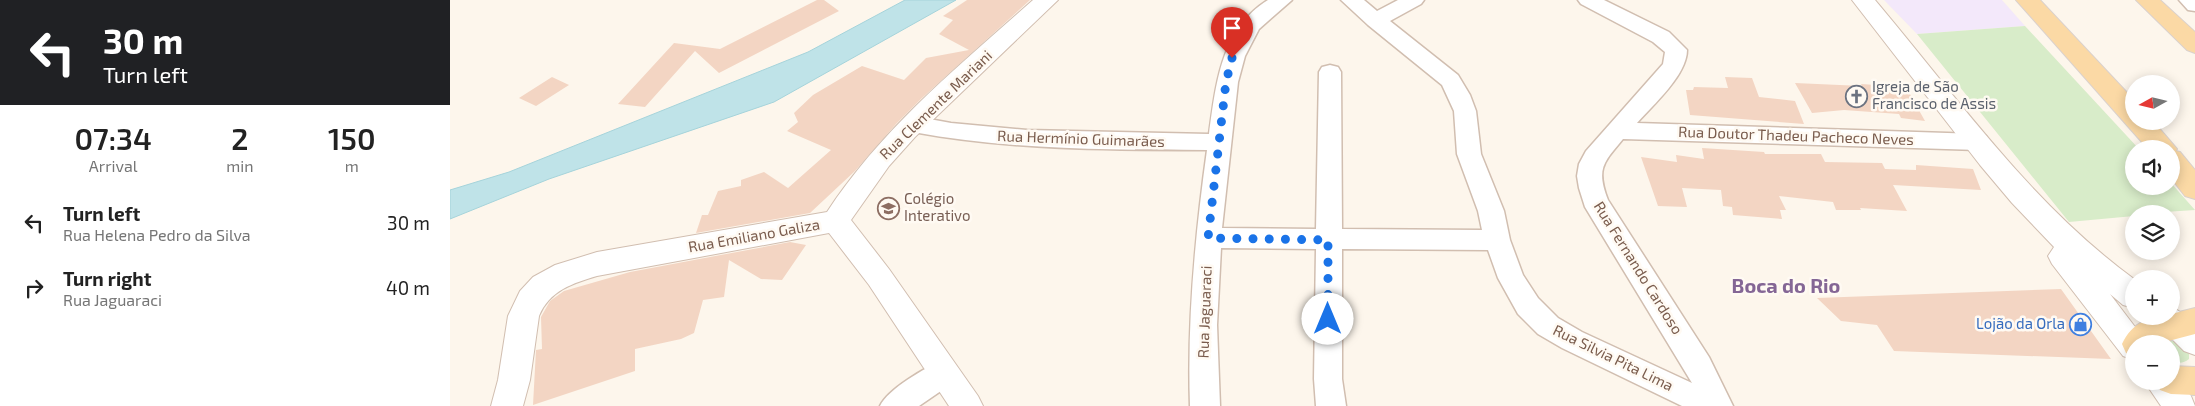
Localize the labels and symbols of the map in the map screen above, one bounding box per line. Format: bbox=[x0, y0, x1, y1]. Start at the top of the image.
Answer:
pin bbox=[1211, 7, 1253, 58]
street label: Rua Clemente Mariani bbox=[875, 46, 995, 163]
north arrow bbox=[2125, 75, 2180, 130]
place label: Igreja de São Francisco de Assis bbox=[1872, 77, 1996, 112]
church icon: Igreja de São Francisco de Assis bbox=[1844, 84, 1868, 108]
street label: Rua Doutor Thadeu Pacheco Neves bbox=[1678, 122, 1914, 148]
street label: Rua Hermínio Guimarães bbox=[997, 126, 1165, 150]
place label: Colégio Interativo bbox=[904, 189, 970, 224]
school or university icon: Colégio Interativo bbox=[876, 196, 900, 220]
street label: Rua Fernando Cardoso bbox=[1591, 198, 1687, 337]
street label: Rua Emiliano Galiza bbox=[687, 215, 821, 255]
street label: Rua Jaguaraci bbox=[1193, 265, 1215, 359]
district label: Boca do Rio bbox=[1732, 273, 1840, 297]
position arrow bbox=[1301, 292, 1353, 344]
shop icon: Lojão da Orla bbox=[2069, 312, 2093, 336]
place label: Lojão da Orla bbox=[1976, 314, 2065, 333]
street label: Rua Silvia Pita Lima bbox=[1550, 320, 1677, 394]

